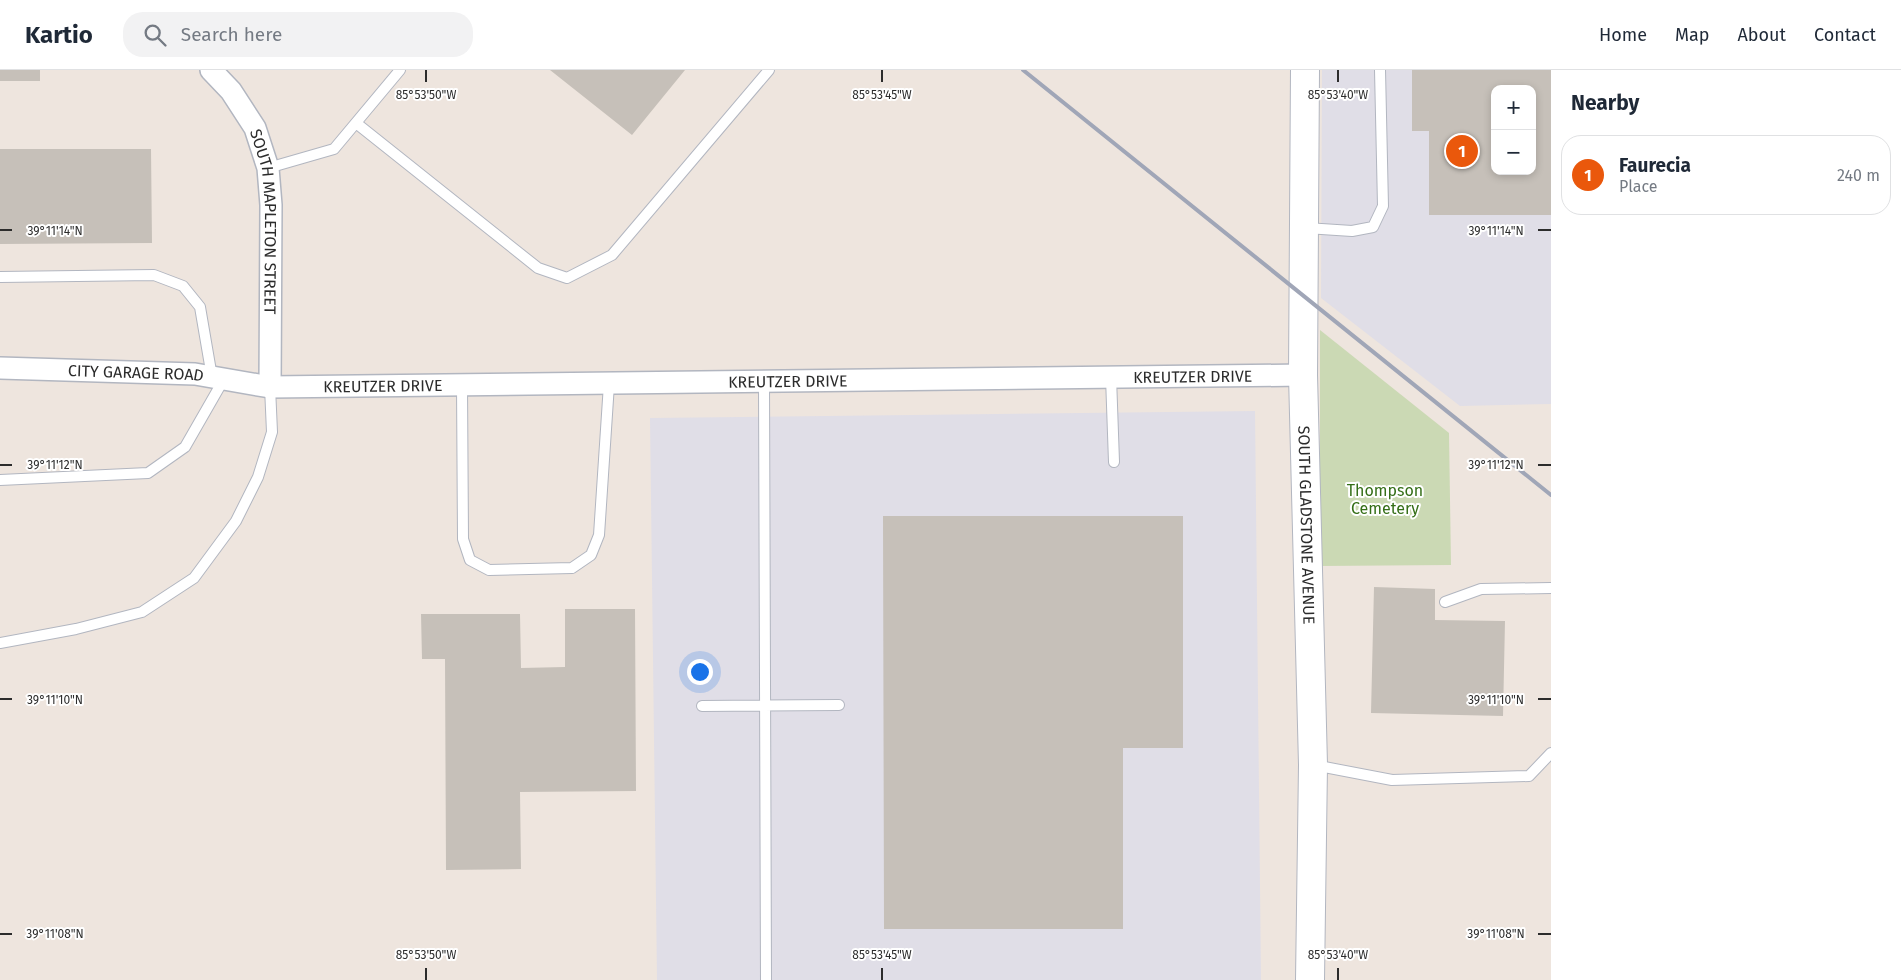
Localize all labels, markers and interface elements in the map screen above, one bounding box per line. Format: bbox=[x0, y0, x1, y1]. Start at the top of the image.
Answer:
search box bbox=[123, 12, 473, 57]
text: Kartio bbox=[25, 21, 93, 49]
icon: search bbox=[141, 21, 169, 49]
text: Search here bbox=[181, 23, 282, 46]
text: Home bbox=[1599, 24, 1647, 46]
text: Map bbox=[1675, 24, 1709, 46]
text: About bbox=[1737, 24, 1786, 46]
text: Contact bbox=[1814, 24, 1876, 46]
map controls bbox=[1491, 85, 1536, 175]
button: + bbox=[1491, 85, 1536, 130]
text: 85°53'50"W bbox=[396, 88, 456, 102]
text: 85°53'45"W bbox=[852, 88, 912, 102]
text: 85°53'40"W bbox=[1308, 88, 1368, 102]
text: Nearby bbox=[1571, 90, 1639, 116]
street label: SOUTH MAPLETON STREET bbox=[246, 127, 280, 315]
button: − bbox=[1491, 130, 1536, 175]
pin: 1 bbox=[1446, 132, 1478, 170]
text: Faurecia bbox=[1619, 154, 1691, 177]
text: 1 bbox=[1584, 166, 1592, 185]
text: 240 m bbox=[1837, 166, 1880, 185]
text: Place bbox=[1619, 177, 1658, 196]
text: 39°11'14"N bbox=[27, 224, 83, 238]
text: 39°11'14"N bbox=[1468, 224, 1524, 238]
street label: CITY GARAGE ROAD bbox=[68, 361, 205, 385]
street label: KREUTZER DRIVE bbox=[1133, 367, 1252, 387]
street label: KREUTZER DRIVE bbox=[728, 371, 848, 392]
street label: KREUTZER DRIVE bbox=[323, 376, 443, 396]
street label: SOUTH GLADSTONE AVENUE bbox=[1294, 425, 1318, 625]
text: 39°11'12"N bbox=[27, 458, 83, 472]
text: 39°11'12"N bbox=[1468, 458, 1524, 472]
park label: Thompson Cemetery bbox=[1347, 481, 1423, 518]
your location bbox=[687, 659, 713, 685]
text: 39°11'10"N bbox=[27, 693, 83, 707]
text: 39°11'10"N bbox=[1468, 693, 1524, 707]
text: 39°11'08"N bbox=[26, 927, 84, 941]
text: 39°11'08"N bbox=[1467, 927, 1525, 941]
text: 85°53'50"W bbox=[396, 948, 456, 962]
text: 85°53'45"W bbox=[852, 948, 912, 962]
text: 85°53'40"W bbox=[1308, 948, 1368, 962]

